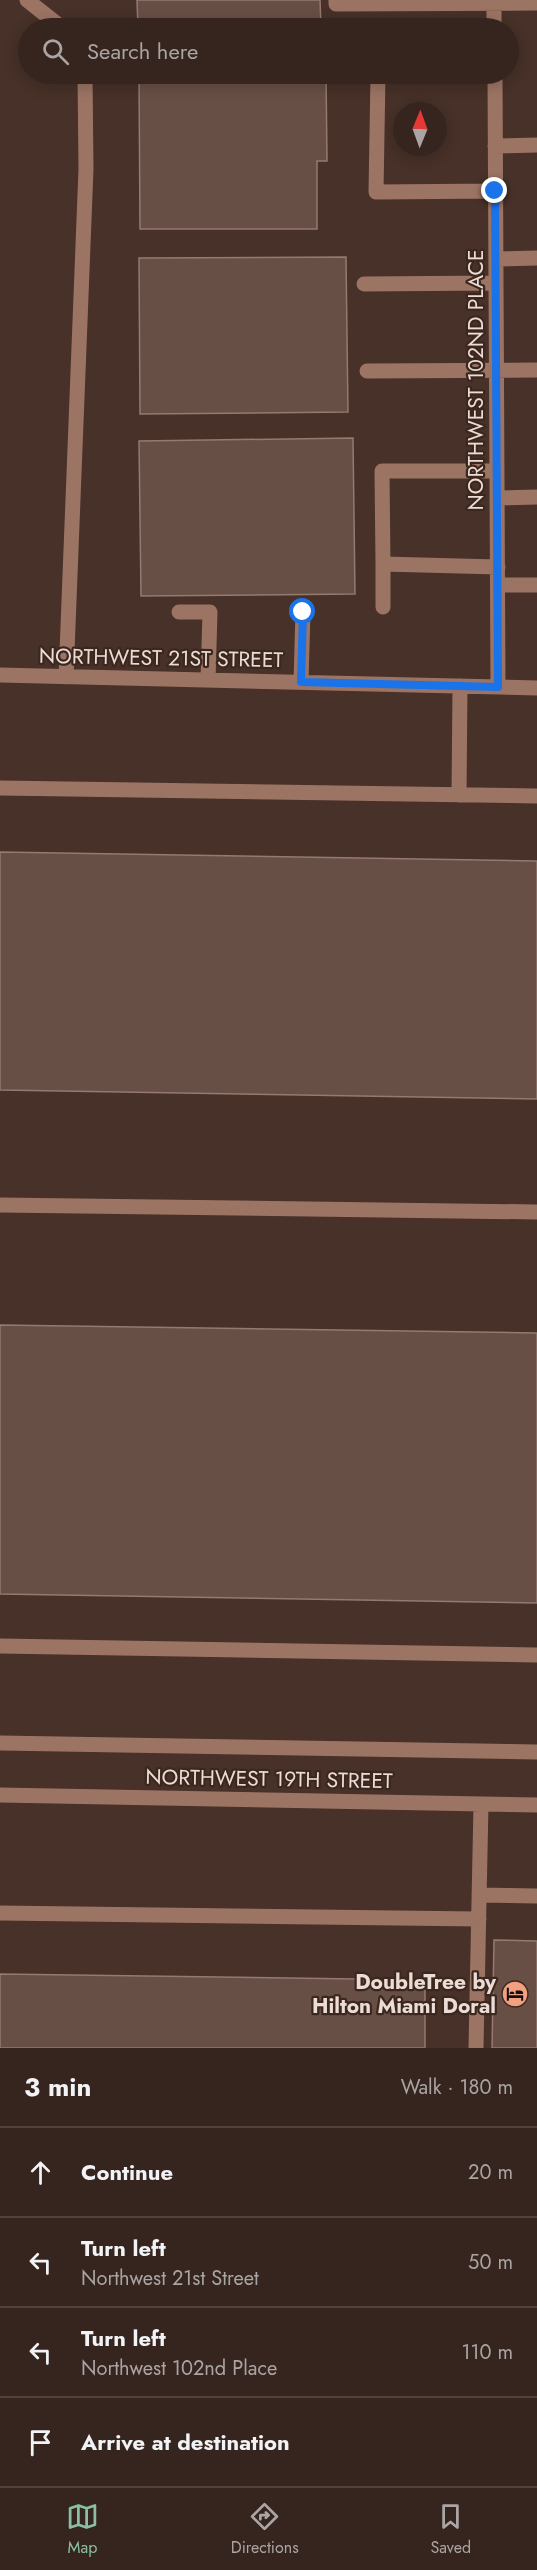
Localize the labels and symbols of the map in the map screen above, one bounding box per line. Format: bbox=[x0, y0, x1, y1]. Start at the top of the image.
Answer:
north arrow bbox=[393, 102, 447, 156]
route end bbox=[481, 177, 507, 203]
street label: NORTHWEST 102ND PLACE bbox=[461, 250, 491, 510]
route start bbox=[289, 598, 315, 624]
street label: NORTHWEST 21ST STREET bbox=[39, 641, 284, 675]
street label: NORTHWEST 19TH STREET bbox=[145, 1762, 393, 1796]
place label: DoubleTree by Hilton Miami Doral bbox=[312, 1967, 497, 2021]
hotel icon: DoubleTree by Hilton Miami Doral bbox=[500, 1979, 530, 2009]

